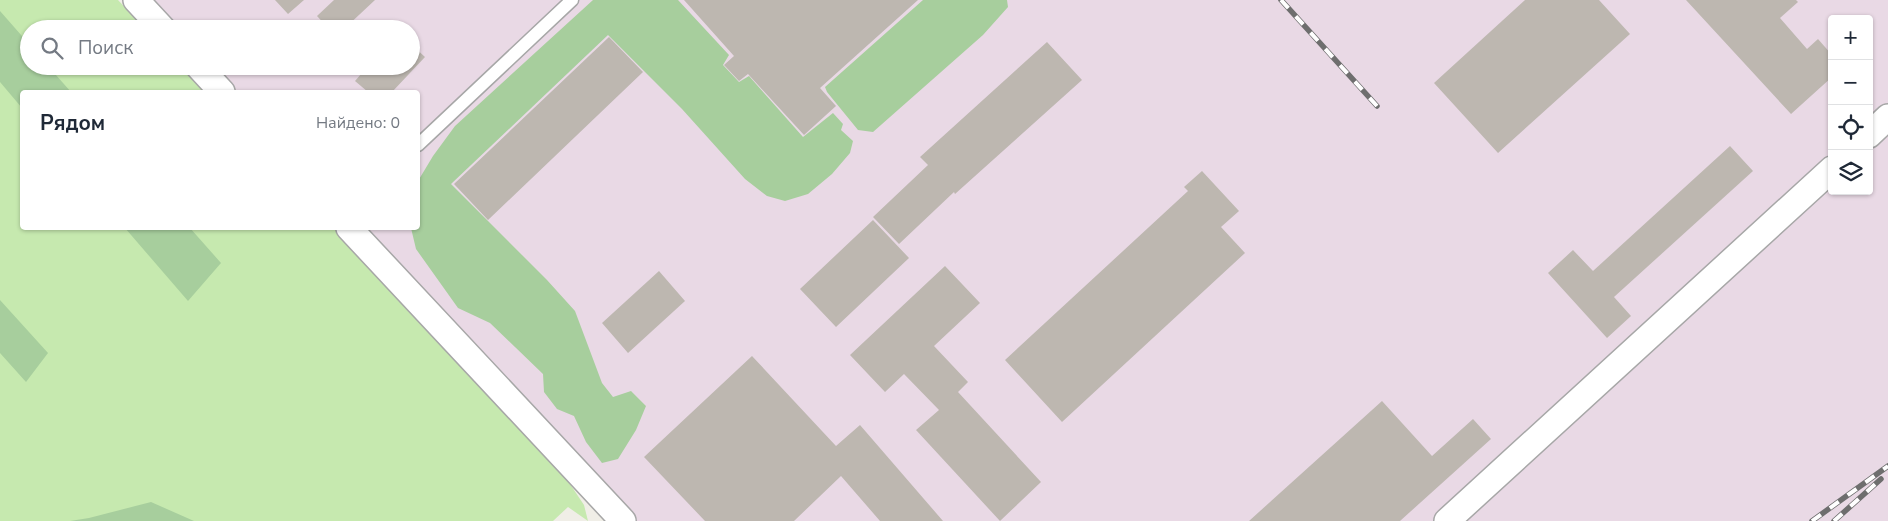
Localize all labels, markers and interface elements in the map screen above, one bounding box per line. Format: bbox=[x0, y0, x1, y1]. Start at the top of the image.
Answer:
map controls bbox=[1828, 15, 1873, 195]
button: + bbox=[1828, 15, 1873, 60]
search box bbox=[20, 20, 420, 75]
icon: search bbox=[38, 34, 66, 62]
text: Поиск bbox=[78, 35, 133, 61]
button: − bbox=[1828, 60, 1873, 105]
button: locate bbox=[1828, 105, 1873, 150]
text: Рядом bbox=[40, 109, 105, 137]
text: Найдено: 0 bbox=[316, 112, 400, 134]
button: layers bbox=[1828, 150, 1873, 195]

